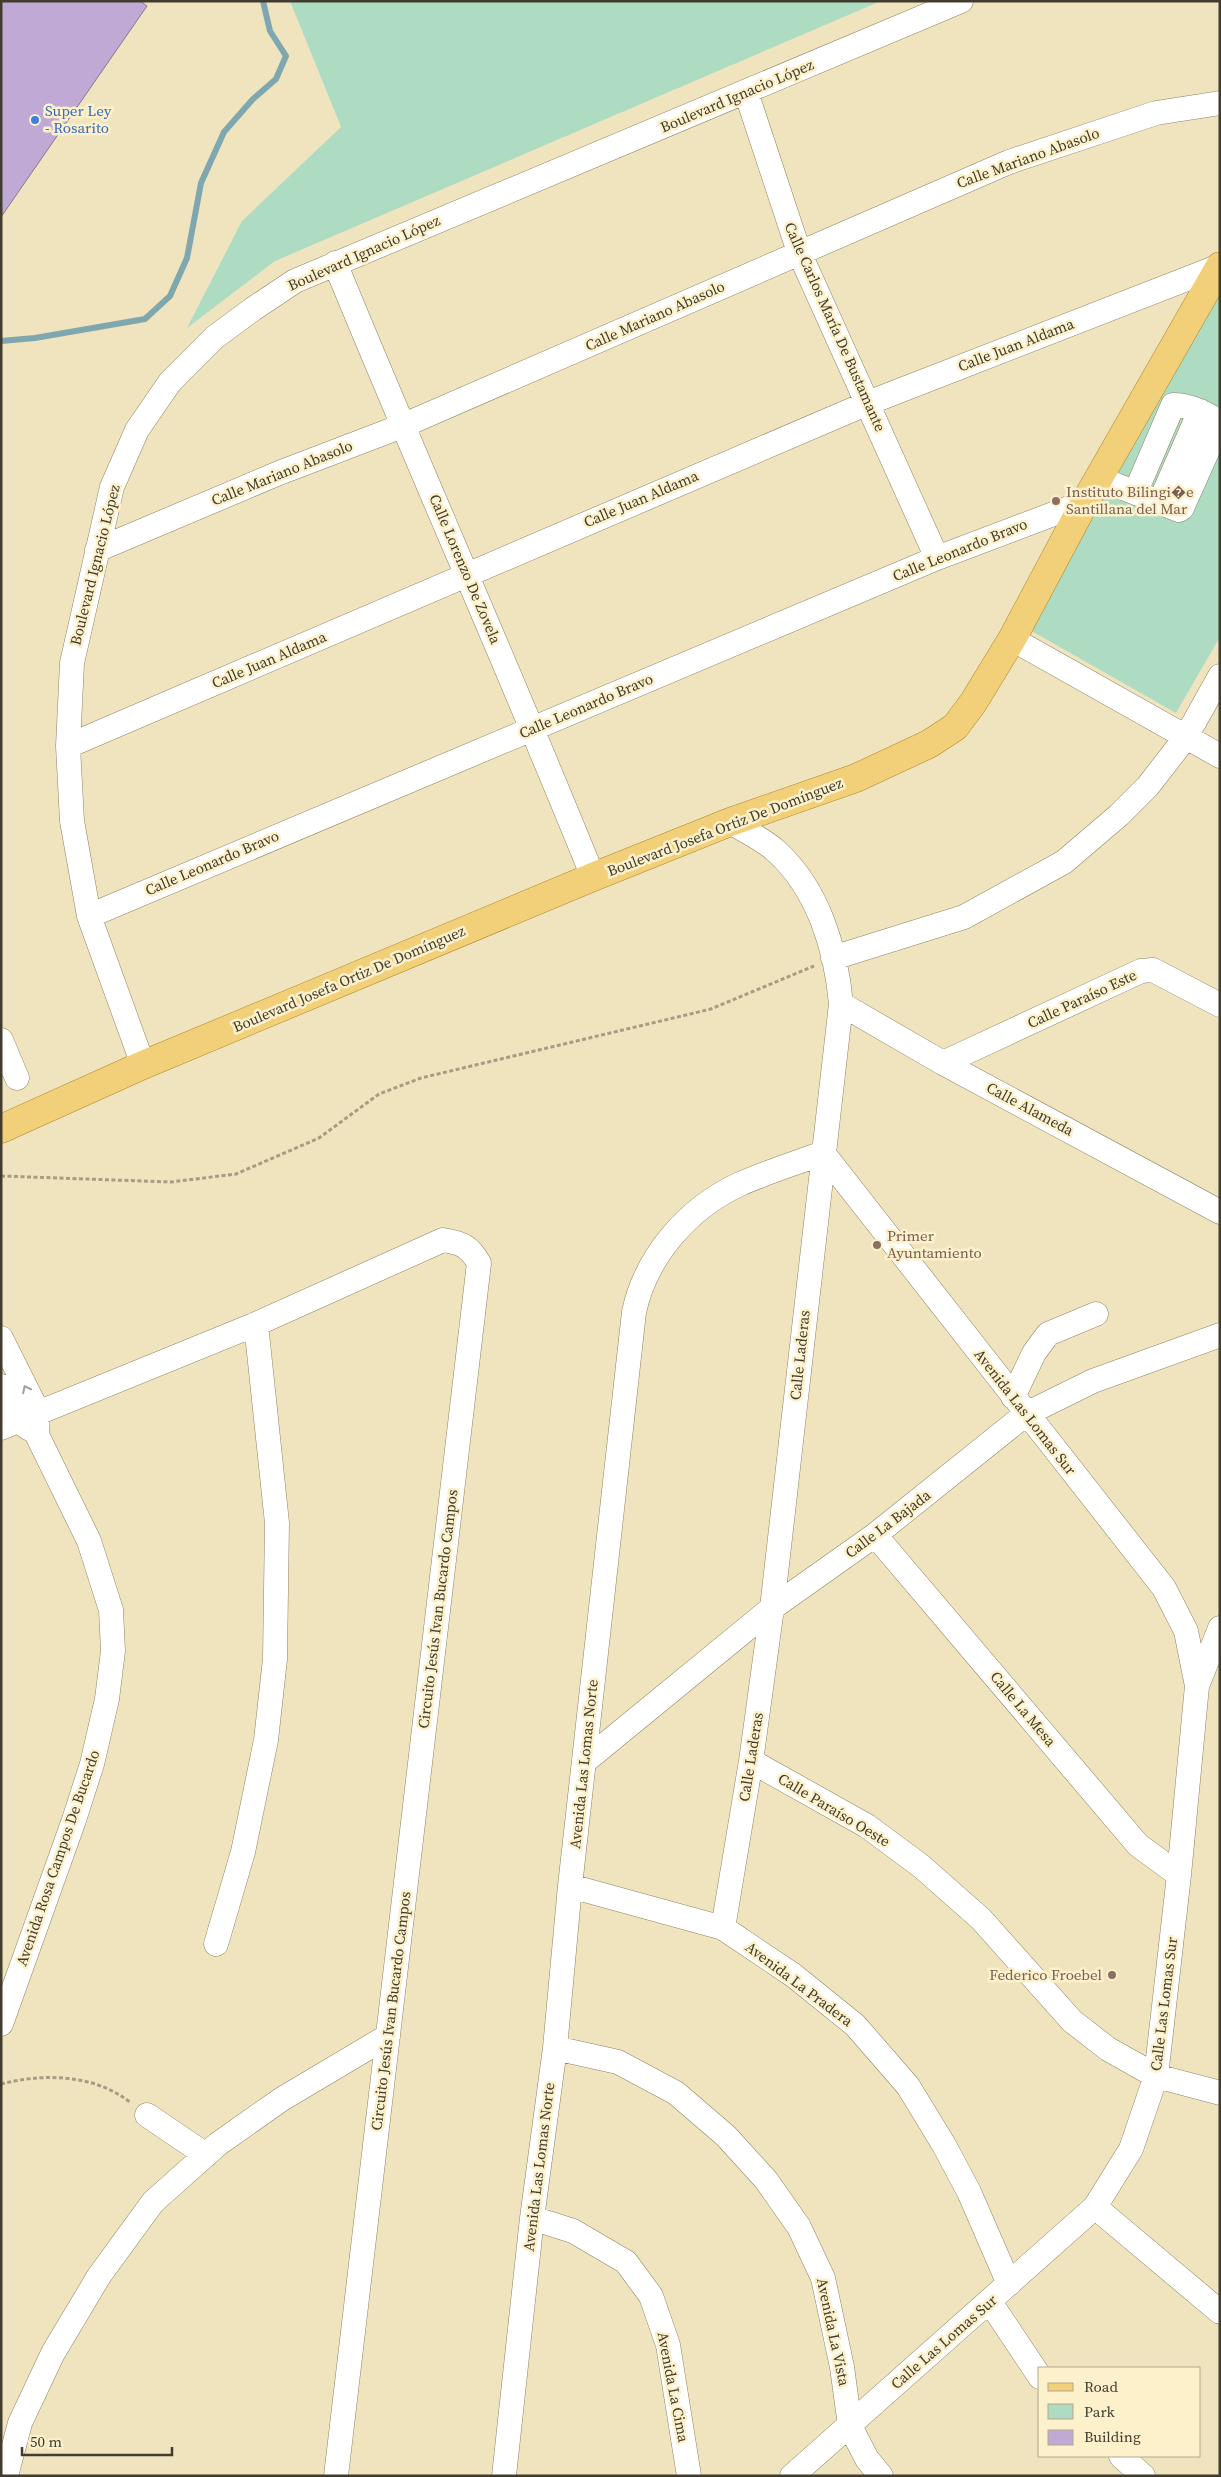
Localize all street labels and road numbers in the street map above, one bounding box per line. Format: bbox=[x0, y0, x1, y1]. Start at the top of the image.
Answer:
street label: Boulevard Ignacio López bbox=[657, 54, 817, 137]
street label: Calle Mariano Abasolo bbox=[953, 122, 1102, 193]
street label: Boulevard Ignacio López bbox=[284, 209, 444, 296]
street label: Calle Carlos María De Bustamante bbox=[780, 219, 891, 435]
street label: Calle Mariano Abasolo bbox=[582, 275, 728, 356]
street label: Calle Juan Aldama bbox=[955, 313, 1077, 376]
street label: Calle Mariano Abasolo bbox=[208, 435, 356, 511]
street label: Calle Juan Aldama bbox=[580, 465, 702, 532]
street label: Boulevard Ignacio López bbox=[64, 482, 125, 647]
street label: Calle Lorenzo De Zovela bbox=[424, 491, 507, 647]
street label: Calle Leonardo Bravo bbox=[889, 513, 1030, 586]
street label: Calle Juan Aldama bbox=[208, 626, 330, 693]
street label: Calle Leonardo Bravo bbox=[516, 668, 656, 743]
street label: Boulevard Josefa Ortiz De Domínguez bbox=[604, 772, 846, 881]
street label: Calle Leonardo Bravo bbox=[142, 825, 282, 900]
street label: Boulevard Josefa Ortiz De Domínguez bbox=[229, 920, 469, 1037]
street label: Calle Paraíso Este bbox=[1024, 964, 1140, 1033]
street label: Calle Alameda bbox=[983, 1077, 1078, 1141]
street label: Calle Laderas bbox=[784, 1309, 815, 1401]
street label: Avenida Las Lomas Sur bbox=[970, 1344, 1082, 1480]
street label: Calle La Bajada bbox=[841, 1484, 935, 1563]
street label: Circuito Jesús Ivan Bucardo Campos bbox=[412, 1488, 463, 1730]
street label: Calle La Mesa bbox=[986, 1667, 1061, 1751]
street label: Avenida Las Lomas Norte bbox=[564, 1678, 603, 1850]
street label: Calle Laderas bbox=[733, 1711, 768, 1803]
street label: Avenida Rosa Campos De Bucardo bbox=[11, 1747, 104, 1969]
street label: Calle Paraíso Oeste bbox=[774, 1768, 895, 1852]
street label: Circuito Jesús Ivan Bucardo Campos bbox=[365, 1890, 416, 2132]
street label: Calle Las Lomas Sur bbox=[1145, 1935, 1182, 2072]
street label: Avenida La Pradera bbox=[741, 1936, 858, 2031]
street label: Avenida Las Lomas Norte bbox=[518, 2081, 559, 2253]
street label: Avenida La Vista bbox=[812, 2276, 855, 2388]
street label: Calle Las Lomas Sur bbox=[886, 2289, 1002, 2394]
street label: Avenida La Cima bbox=[652, 2330, 695, 2444]

